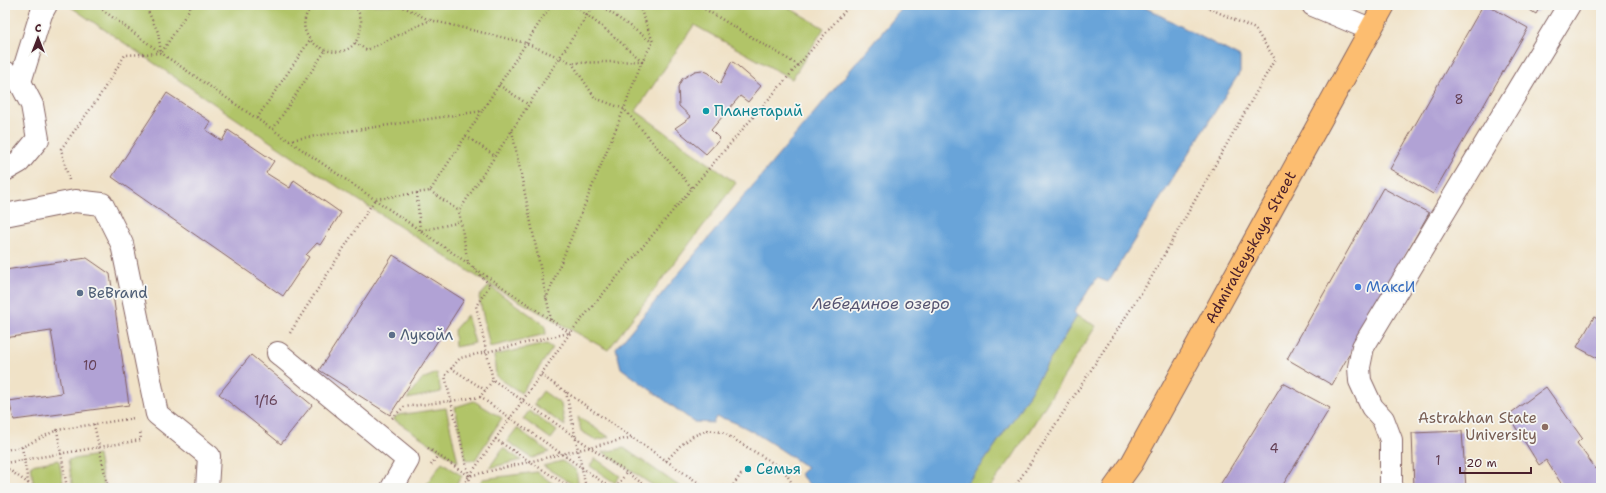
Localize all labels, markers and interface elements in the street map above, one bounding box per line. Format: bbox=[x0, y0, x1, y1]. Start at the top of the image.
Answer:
north arrow bbox=[18, 18, 58, 58]
text: С bbox=[35, 21, 42, 36]
house number: 8 bbox=[1454, 91, 1464, 108]
place label: Планетарий bbox=[714, 101, 803, 121]
marker: Планетарий bbox=[701, 106, 711, 116]
street label: Admiralteyskaya Street bbox=[1201, 167, 1301, 327]
place label: МаксИ bbox=[1366, 277, 1416, 297]
marker: МаксИ bbox=[1353, 282, 1363, 292]
place label: BeBrand bbox=[88, 283, 148, 303]
marker: BeBrand bbox=[75, 288, 85, 298]
water label: Лебединое озеро bbox=[811, 293, 950, 314]
place label: Лукойл bbox=[400, 325, 454, 345]
marker: Лукойл bbox=[387, 330, 397, 340]
house number: 10 bbox=[83, 357, 97, 374]
house number: 1/16 bbox=[254, 392, 278, 409]
place label: Astrakhan State University bbox=[1418, 408, 1537, 445]
marker: Astrakhan State University bbox=[1540, 422, 1550, 432]
house number: 4 bbox=[1269, 440, 1279, 457]
scale bar bbox=[1460, 449, 1531, 475]
house number: 1 bbox=[1435, 452, 1441, 469]
text: 20 m bbox=[1466, 455, 1497, 471]
place label: Семья bbox=[756, 459, 801, 479]
marker: Семья bbox=[743, 464, 753, 474]

